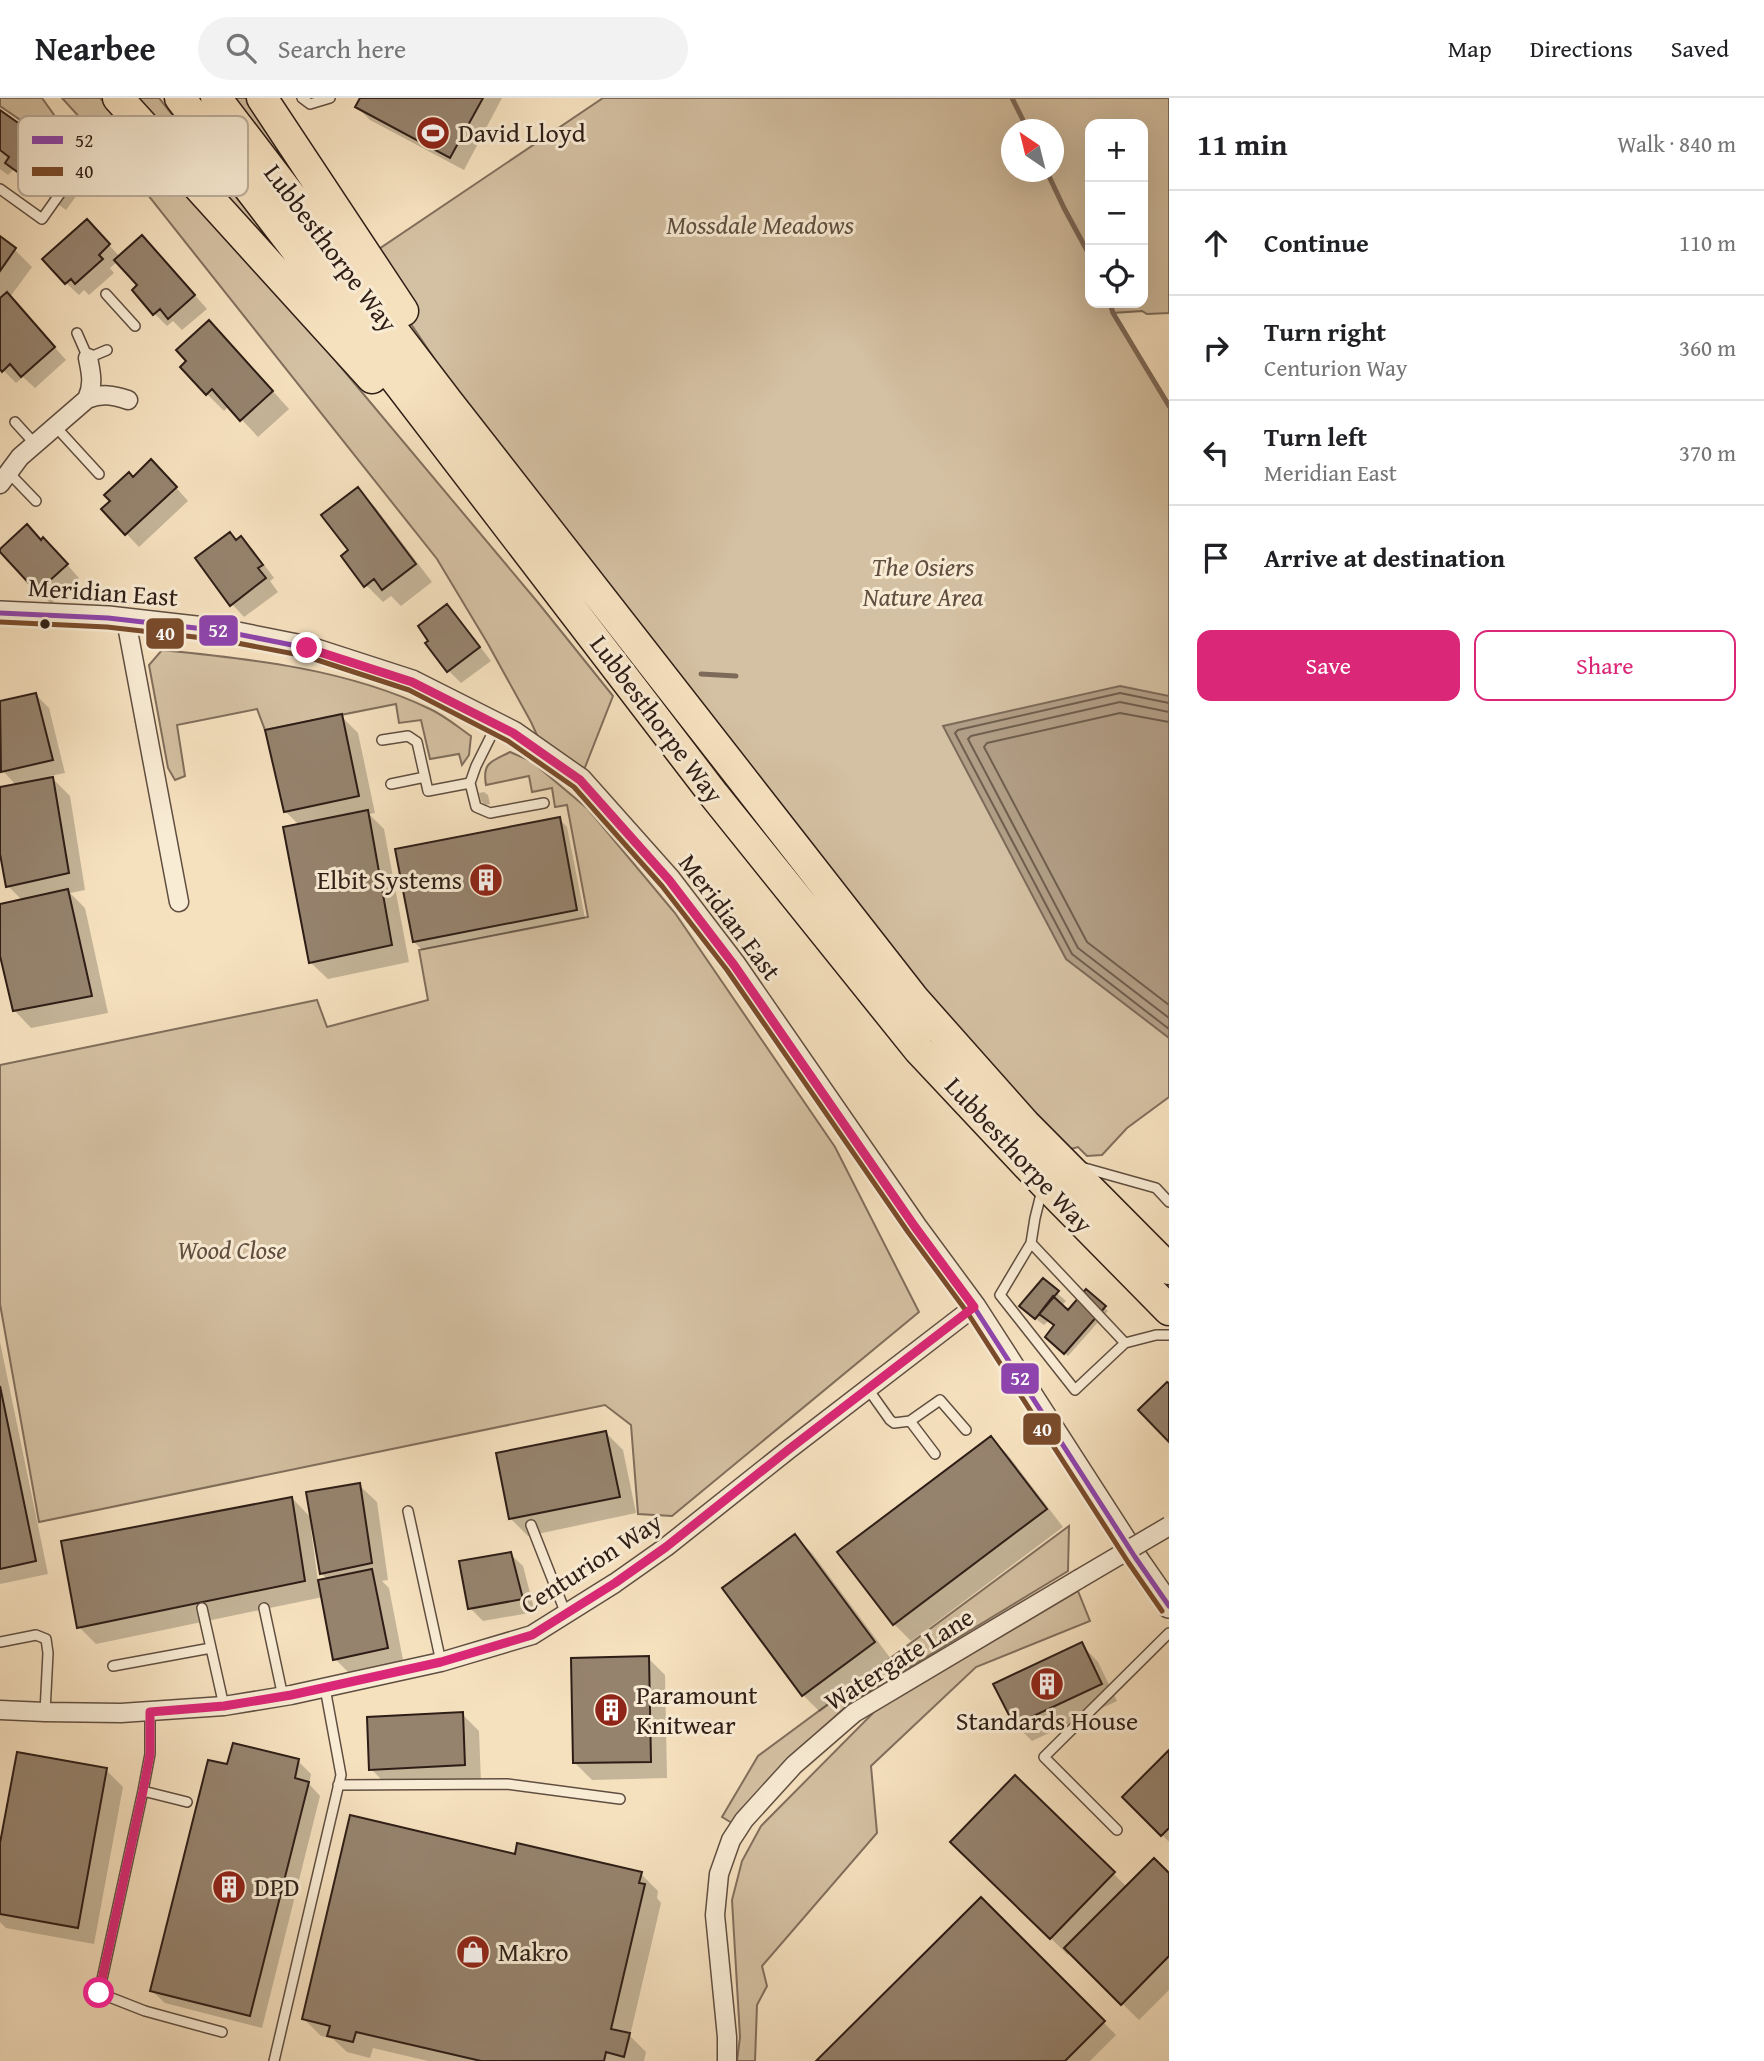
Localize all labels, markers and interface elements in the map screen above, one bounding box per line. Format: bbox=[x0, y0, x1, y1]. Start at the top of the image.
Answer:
search box bbox=[198, 17, 688, 80]
text: Nearbee bbox=[35, 24, 156, 72]
icon: search bbox=[222, 29, 260, 67]
text: Search here bbox=[278, 29, 406, 68]
text: Map bbox=[1448, 31, 1492, 66]
text: Directions bbox=[1530, 31, 1633, 66]
text: Saved bbox=[1671, 31, 1729, 66]
place label: David Lloyd bbox=[458, 113, 586, 152]
sports icon: David Lloyd bbox=[414, 114, 452, 152]
legend bbox=[18, 116, 248, 196]
north arrow bbox=[1001, 119, 1064, 182]
map controls bbox=[1085, 119, 1148, 308]
button: + bbox=[1085, 119, 1148, 182]
text: 11 min bbox=[1197, 122, 1287, 166]
text: 52 bbox=[75, 126, 93, 154]
text: Walk · 840 m bbox=[1617, 127, 1736, 160]
street label: Lubbesthorpe Way bbox=[255, 155, 408, 340]
text: 40 bbox=[75, 157, 93, 185]
button: − bbox=[1085, 182, 1148, 245]
park label: Mossdale Meadows bbox=[666, 205, 854, 244]
text: Continue bbox=[1264, 223, 1369, 262]
icon: ahead bbox=[1197, 224, 1235, 262]
text: 110 m bbox=[1679, 226, 1736, 259]
button: locate bbox=[1085, 245, 1148, 308]
text: Turn right bbox=[1264, 312, 1386, 351]
icon: right bbox=[1197, 329, 1235, 367]
text: 360 m bbox=[1679, 331, 1736, 364]
text: Centurion Way bbox=[1264, 351, 1407, 384]
text: Turn left bbox=[1264, 417, 1367, 456]
icon: left bbox=[1197, 434, 1235, 472]
text: 370 m bbox=[1679, 436, 1736, 469]
text: Meridian East bbox=[1264, 456, 1397, 489]
text: Arrive at destination bbox=[1264, 538, 1505, 577]
icon: arrive bbox=[1197, 539, 1235, 577]
park label: The Osiers Nature Area bbox=[862, 547, 983, 616]
street label: Meridian East bbox=[27, 567, 179, 616]
line badge: 52 bbox=[198, 614, 239, 647]
text: 52 bbox=[208, 616, 228, 644]
unlabelled marker bbox=[38, 617, 52, 631]
line badge: 40 bbox=[145, 617, 185, 650]
text: 40 bbox=[155, 619, 175, 647]
street label: Lubbesthorpe Way bbox=[581, 626, 734, 811]
button: Save bbox=[1197, 630, 1460, 701]
button: Share bbox=[1474, 630, 1736, 701]
route end bbox=[291, 632, 322, 663]
street label: Meridian East bbox=[670, 845, 791, 988]
place label: Elbit Systems bbox=[317, 860, 462, 899]
building icon: Elbit Systems bbox=[467, 861, 505, 899]
street label: Lubbesthorpe Way bbox=[936, 1067, 1103, 1242]
park label: Wood Close bbox=[177, 1230, 287, 1269]
line badge: 52 bbox=[1000, 1362, 1040, 1395]
text: 52 bbox=[1010, 1364, 1030, 1392]
line badge: 40 bbox=[1022, 1412, 1062, 1446]
text: 40 bbox=[1032, 1415, 1052, 1443]
street label: Centurion Way bbox=[512, 1502, 669, 1623]
street label: Watergate Lane bbox=[817, 1597, 981, 1720]
building icon: Standards House bbox=[1028, 1665, 1066, 1703]
place label: Paramount Knitwear bbox=[636, 1675, 757, 1744]
building icon: Paramount Knitwear bbox=[592, 1691, 630, 1729]
place label: Standards House bbox=[956, 1701, 1138, 1740]
place label: DPD bbox=[254, 1867, 300, 1906]
building icon: DPD bbox=[210, 1868, 248, 1906]
place label: Makro bbox=[498, 1932, 568, 1971]
shop icon: Makro bbox=[454, 1933, 492, 1971]
route start bbox=[83, 1977, 114, 2008]

